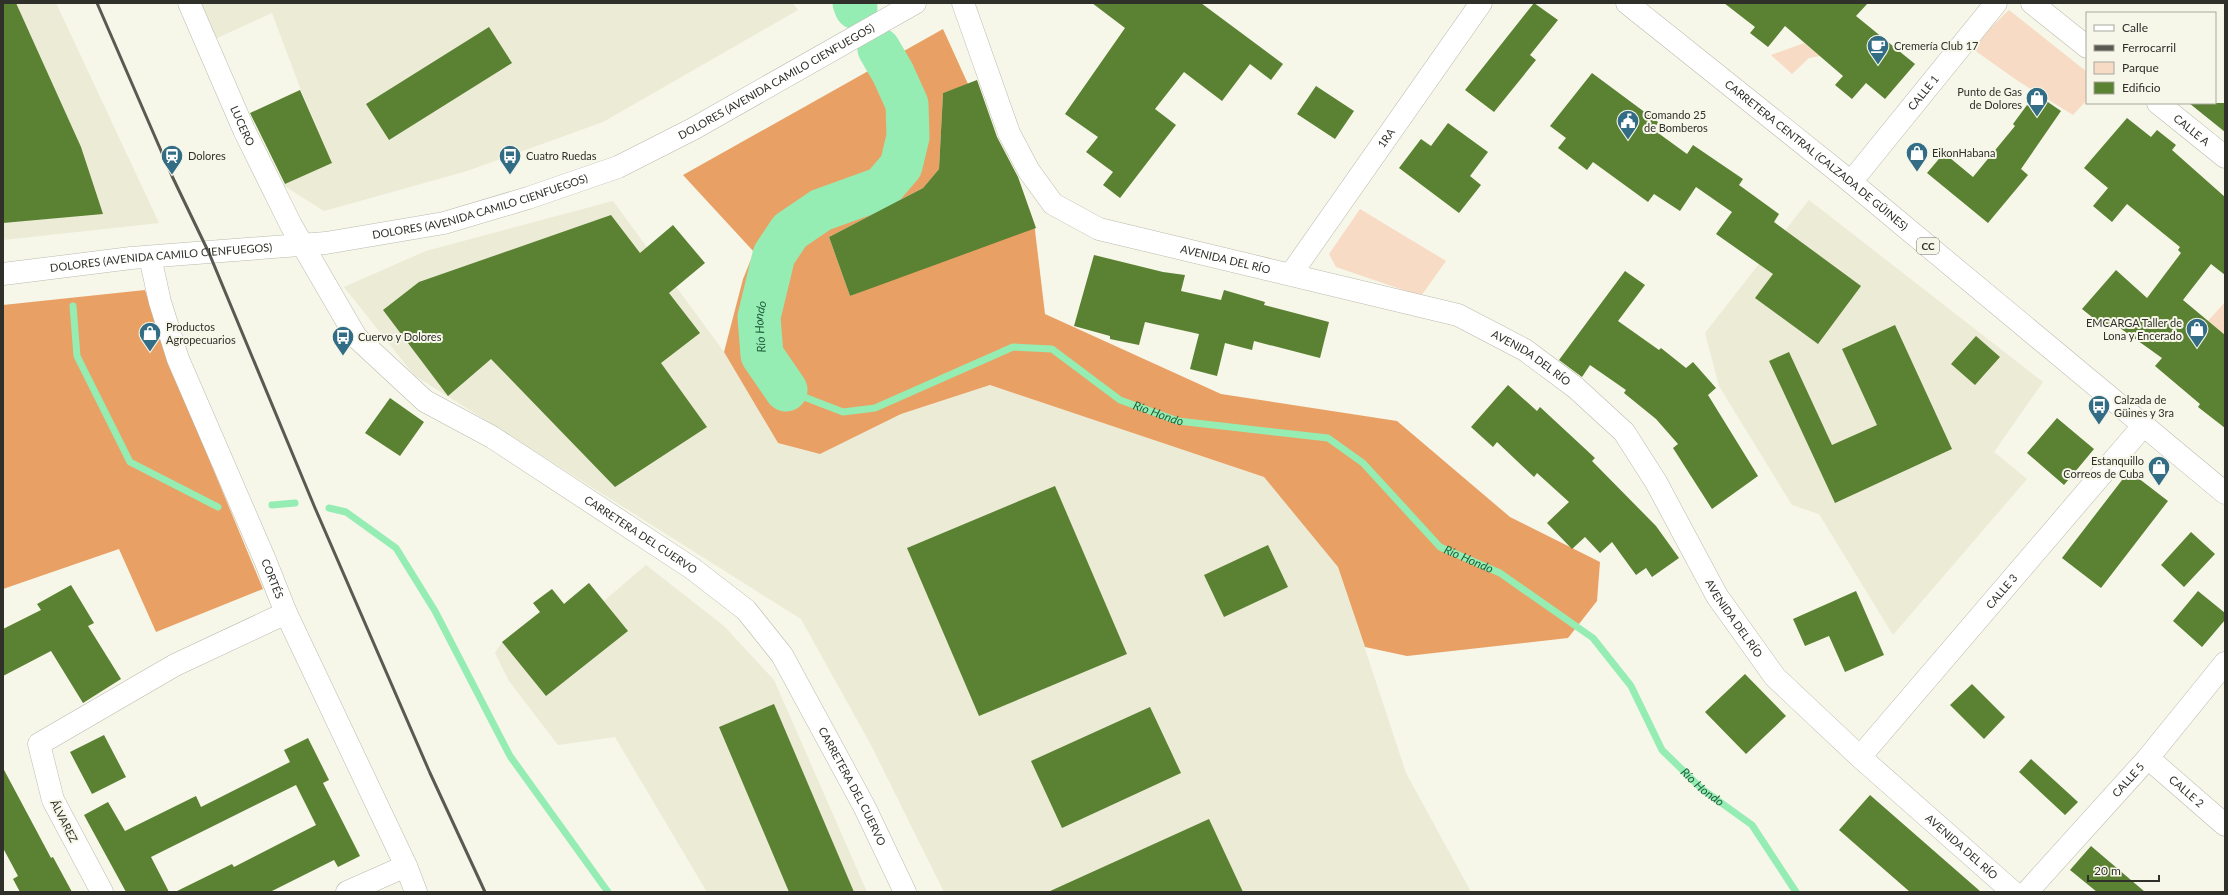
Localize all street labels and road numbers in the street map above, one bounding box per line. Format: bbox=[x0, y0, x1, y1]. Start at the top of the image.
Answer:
street label: DOLORES (AVENIDA CAMILO CIENFUEGOS) bbox=[676, 21, 876, 141]
street label: CALLE 1 bbox=[1905, 72, 1941, 113]
street label: CARRETERA CENTRAL (CALZADA DE GÜINES) bbox=[1723, 77, 1911, 233]
street label: LUCERO bbox=[228, 104, 258, 148]
street label: CALLE A bbox=[2171, 111, 2213, 148]
street label: 1RA bbox=[1375, 125, 1397, 150]
street label: DOLORES (AVENIDA CAMILO CIENFUEGOS) bbox=[371, 171, 589, 241]
road number: CC bbox=[1917, 238, 1939, 254]
street label: DOLORES (AVENIDA CAMILO CIENFUEGOS) bbox=[49, 240, 273, 274]
street label: AVENIDA DEL RÍO bbox=[1179, 242, 1272, 276]
street label: AVENIDA DEL RÍO bbox=[1490, 327, 1574, 388]
street label: CARRETERA DEL CUERVO bbox=[582, 493, 700, 576]
street label: CORTÉS bbox=[259, 557, 287, 600]
street label: CALLE 3 bbox=[1983, 571, 2020, 611]
street label: AVENIDA DEL RÍO bbox=[1703, 577, 1766, 660]
street label: CARRETERA DEL CUERVO bbox=[816, 724, 889, 848]
street label: CALLE 5 bbox=[2109, 760, 2147, 799]
street label: CALLE 2 bbox=[2167, 773, 2207, 810]
street label: ÁLVAREZ bbox=[48, 797, 81, 845]
street label: AVENIDA DEL RÍO bbox=[1923, 811, 2001, 882]

